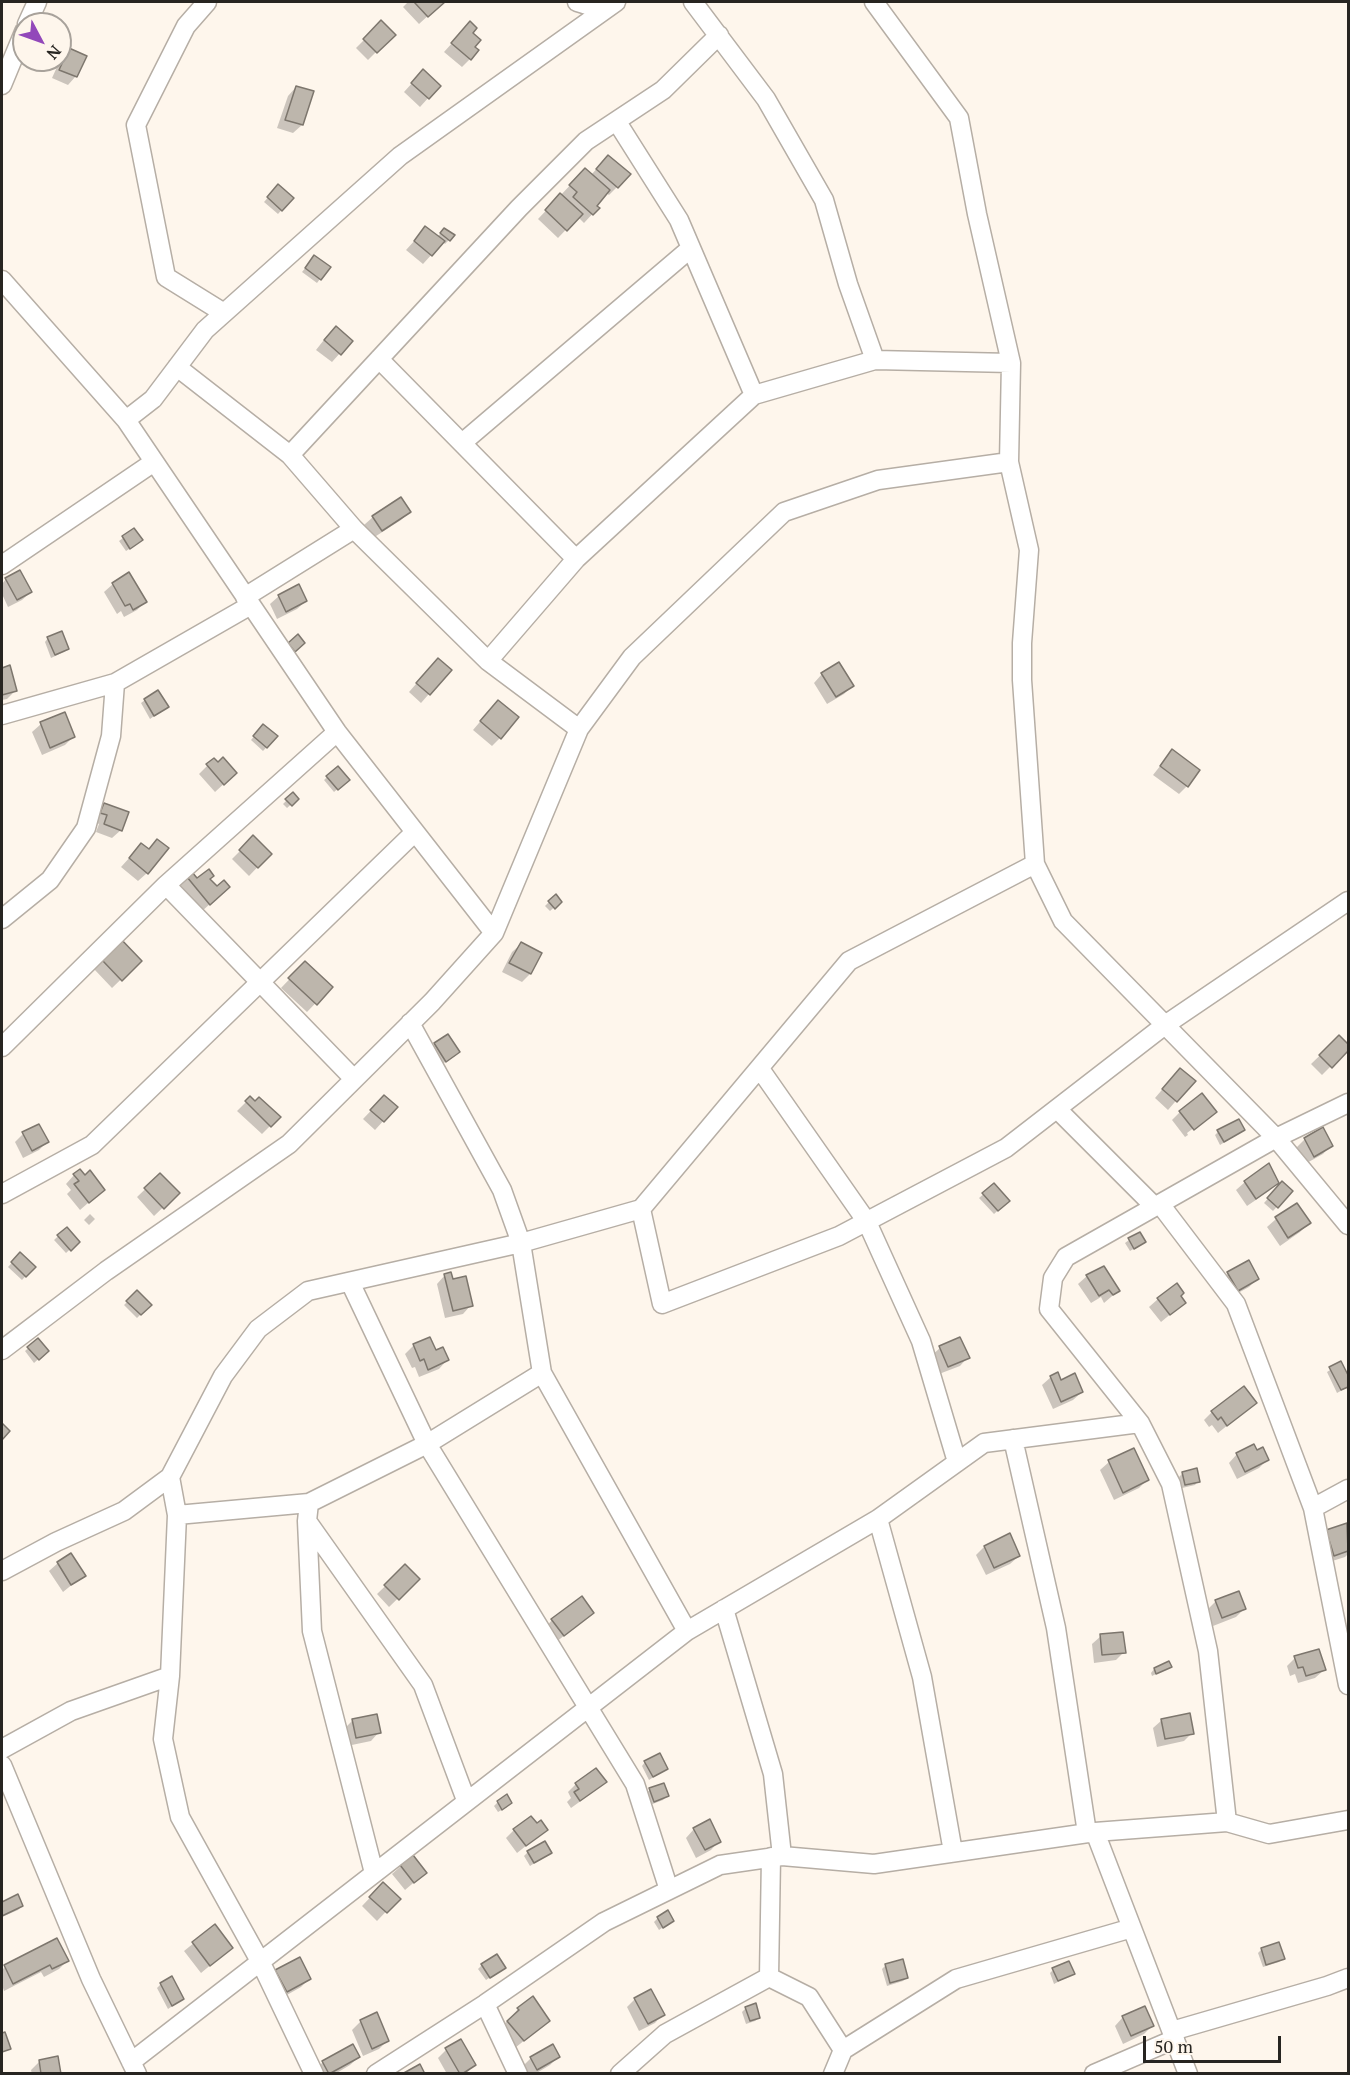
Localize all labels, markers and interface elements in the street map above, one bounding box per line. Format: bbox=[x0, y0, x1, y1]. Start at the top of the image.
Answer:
north arrow bbox=[12, 12, 72, 72]
text: N bbox=[42, 41, 66, 64]
scale bar bbox=[1146, 2024, 1284, 2062]
text: 50 m bbox=[1154, 2034, 1193, 2058]

